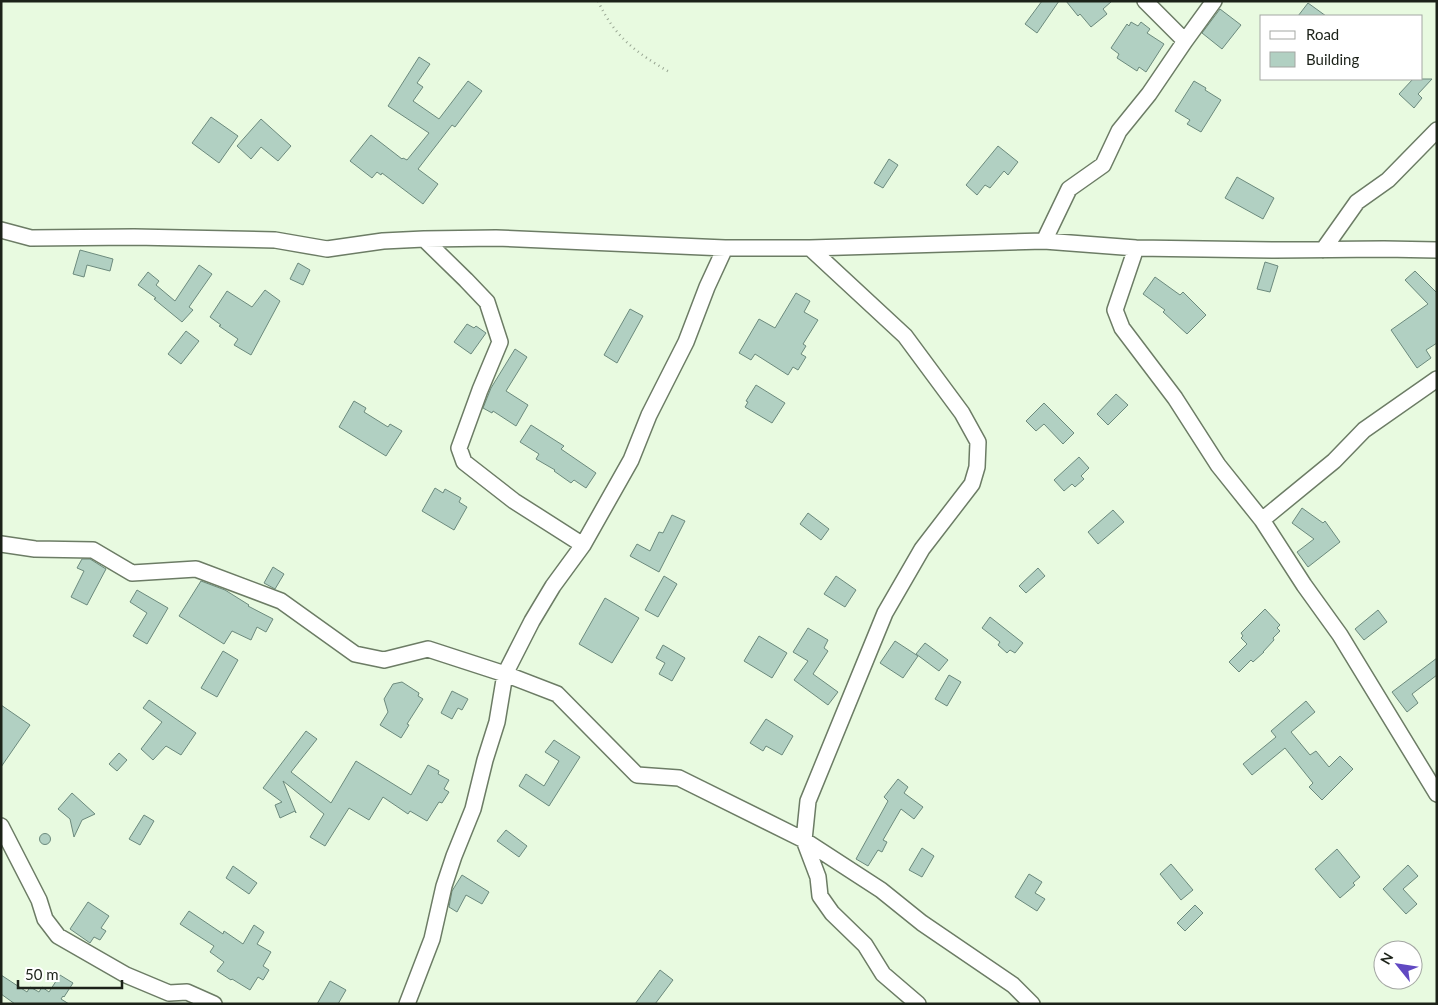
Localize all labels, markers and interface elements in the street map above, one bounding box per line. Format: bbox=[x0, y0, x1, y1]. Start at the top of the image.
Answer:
legend bbox=[1260, 15, 1423, 80]
text: Road bbox=[1306, 25, 1339, 43]
text: Building bbox=[1306, 50, 1359, 68]
north arrow bbox=[1373, 940, 1423, 990]
text: N bbox=[1376, 949, 1396, 967]
scale bar bbox=[18, 958, 121, 990]
text: 50 m bbox=[25, 965, 59, 983]

